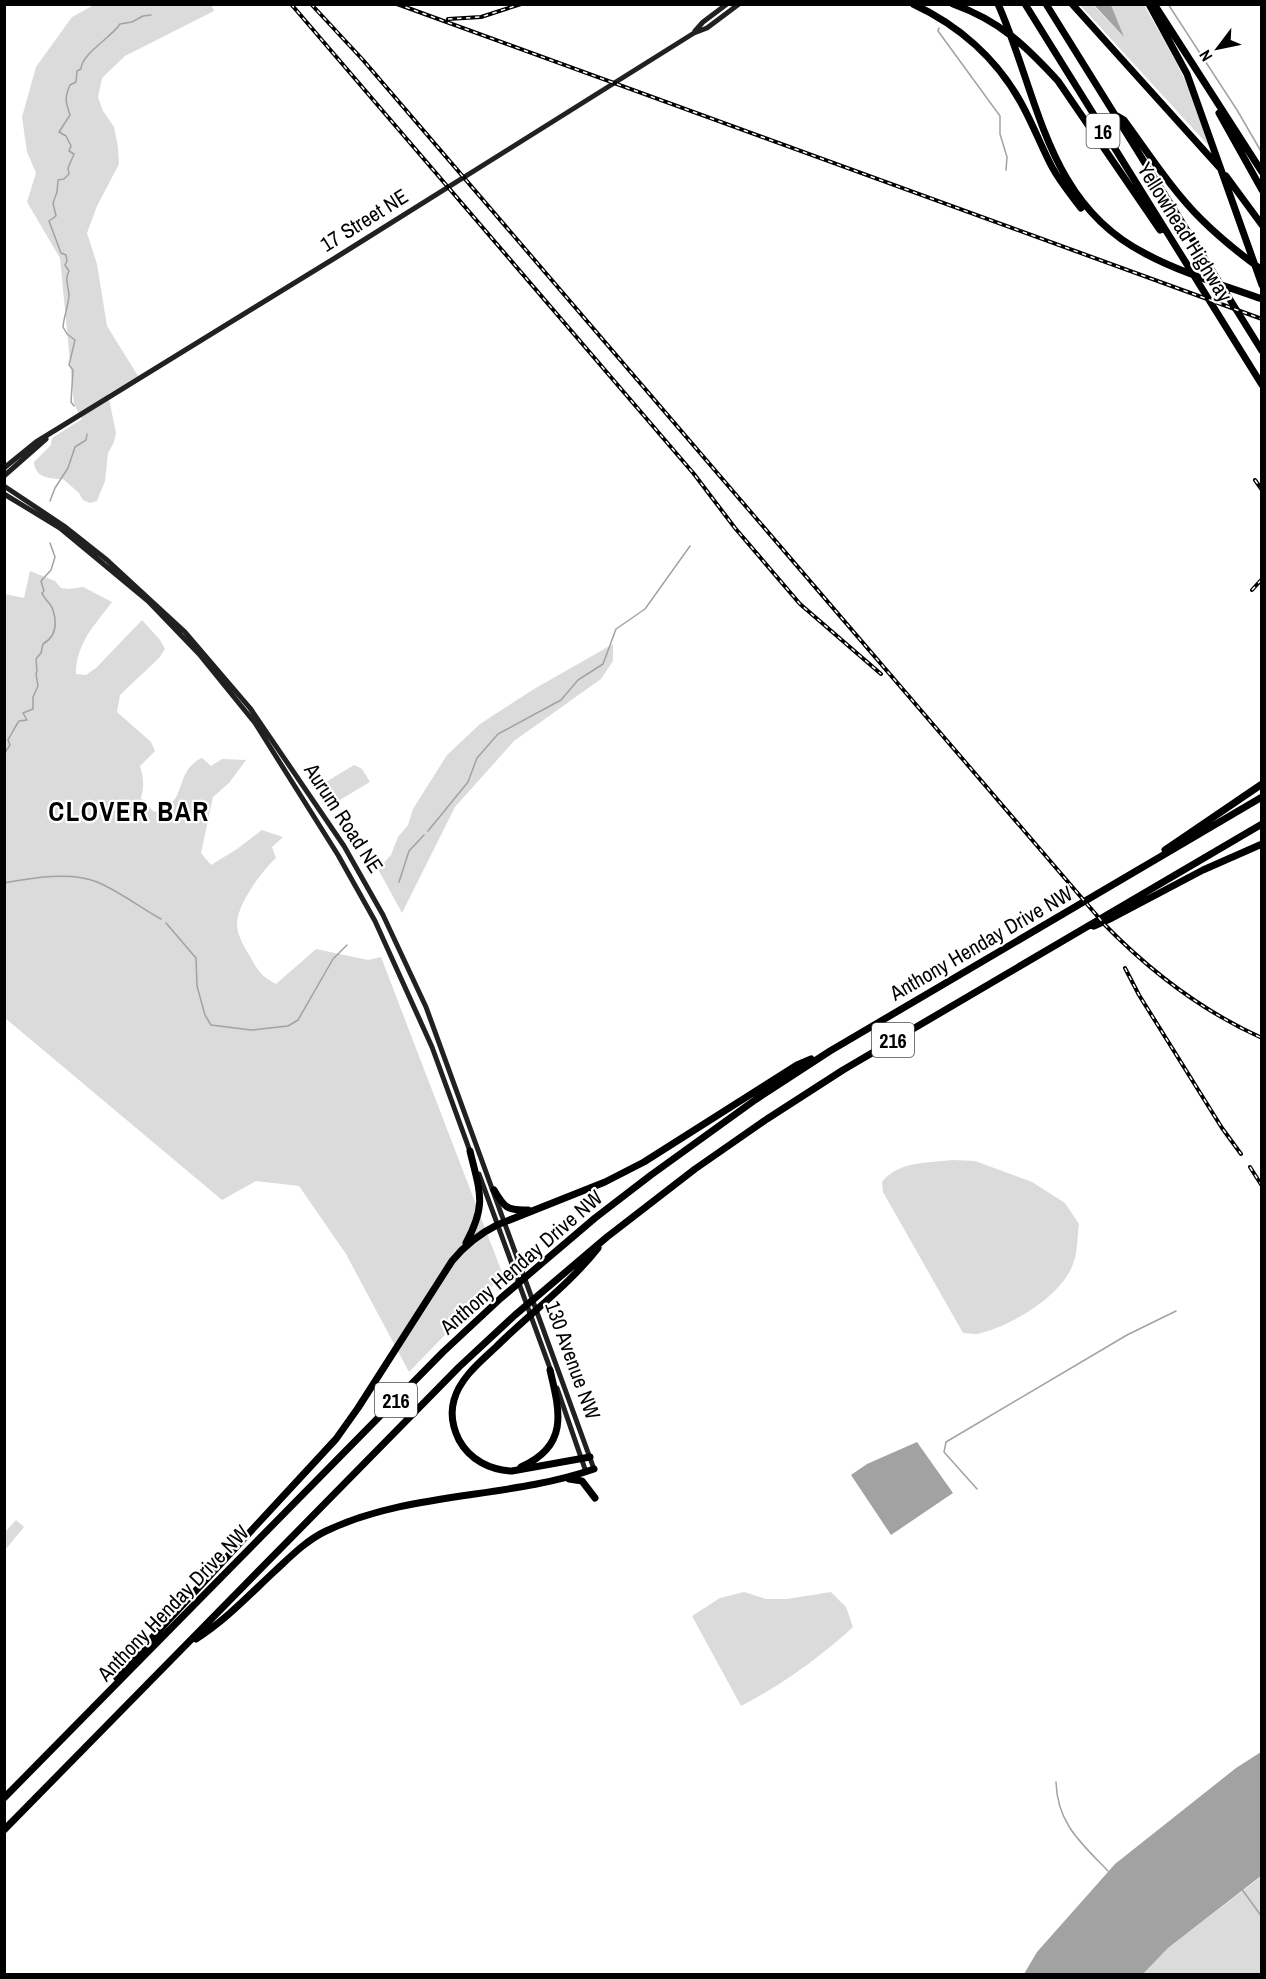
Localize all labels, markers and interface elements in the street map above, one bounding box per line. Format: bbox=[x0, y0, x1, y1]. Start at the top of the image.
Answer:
north arrow bbox=[1188, 18, 1248, 78]
text: N bbox=[1193, 46, 1217, 66]
road number: 16 bbox=[1086, 114, 1120, 148]
street label: Yellowhead Highway bbox=[1130, 157, 1240, 308]
street label: 17 Street NE bbox=[315, 182, 413, 258]
street label: Aurum Road NE bbox=[297, 757, 390, 878]
district label: CLOVER BAR bbox=[48, 793, 210, 829]
street label: Anthony Henday Drive NW bbox=[883, 878, 1078, 1008]
road number: 216 bbox=[872, 1023, 914, 1057]
street label: Anthony Henday Drive NW bbox=[433, 1183, 609, 1341]
street label: 130 Avenue NW bbox=[538, 1297, 608, 1424]
road number: 216 bbox=[375, 1383, 417, 1417]
street label: Anthony Henday Drive NW bbox=[90, 1518, 256, 1688]

